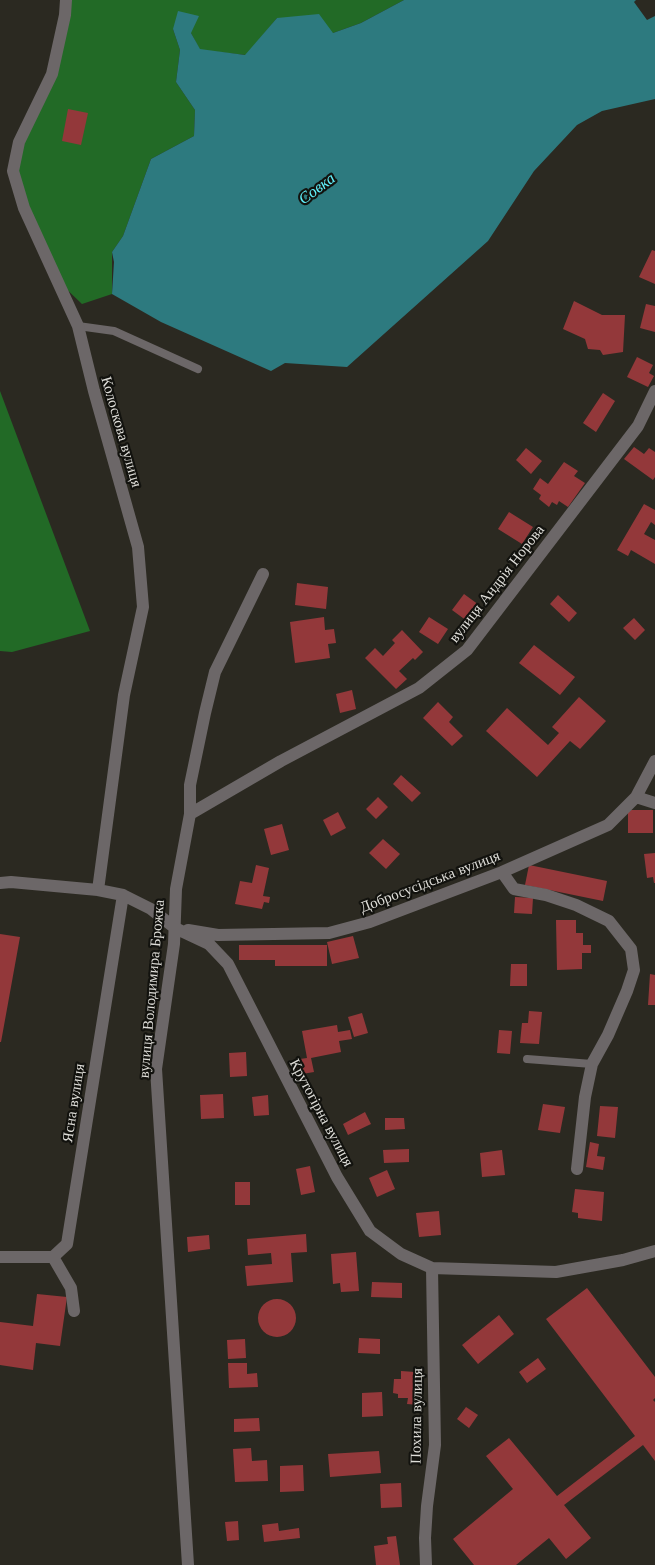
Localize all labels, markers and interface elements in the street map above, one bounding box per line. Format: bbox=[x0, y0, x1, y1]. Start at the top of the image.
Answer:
water label: Совка bbox=[295, 169, 339, 209]
street label: Колоскова вулиця bbox=[97, 375, 145, 489]
street label: вулиця Андрія Норова bbox=[445, 522, 549, 646]
street label: Добросусідська вулиця bbox=[357, 847, 503, 917]
street label: вулиця Володимира Брожка bbox=[135, 899, 169, 1079]
street label: Крутогірна вулиця bbox=[285, 1056, 357, 1170]
street label: Ясна вулиця bbox=[59, 1062, 89, 1144]
street label: Похила вулиця bbox=[407, 1368, 427, 1464]

